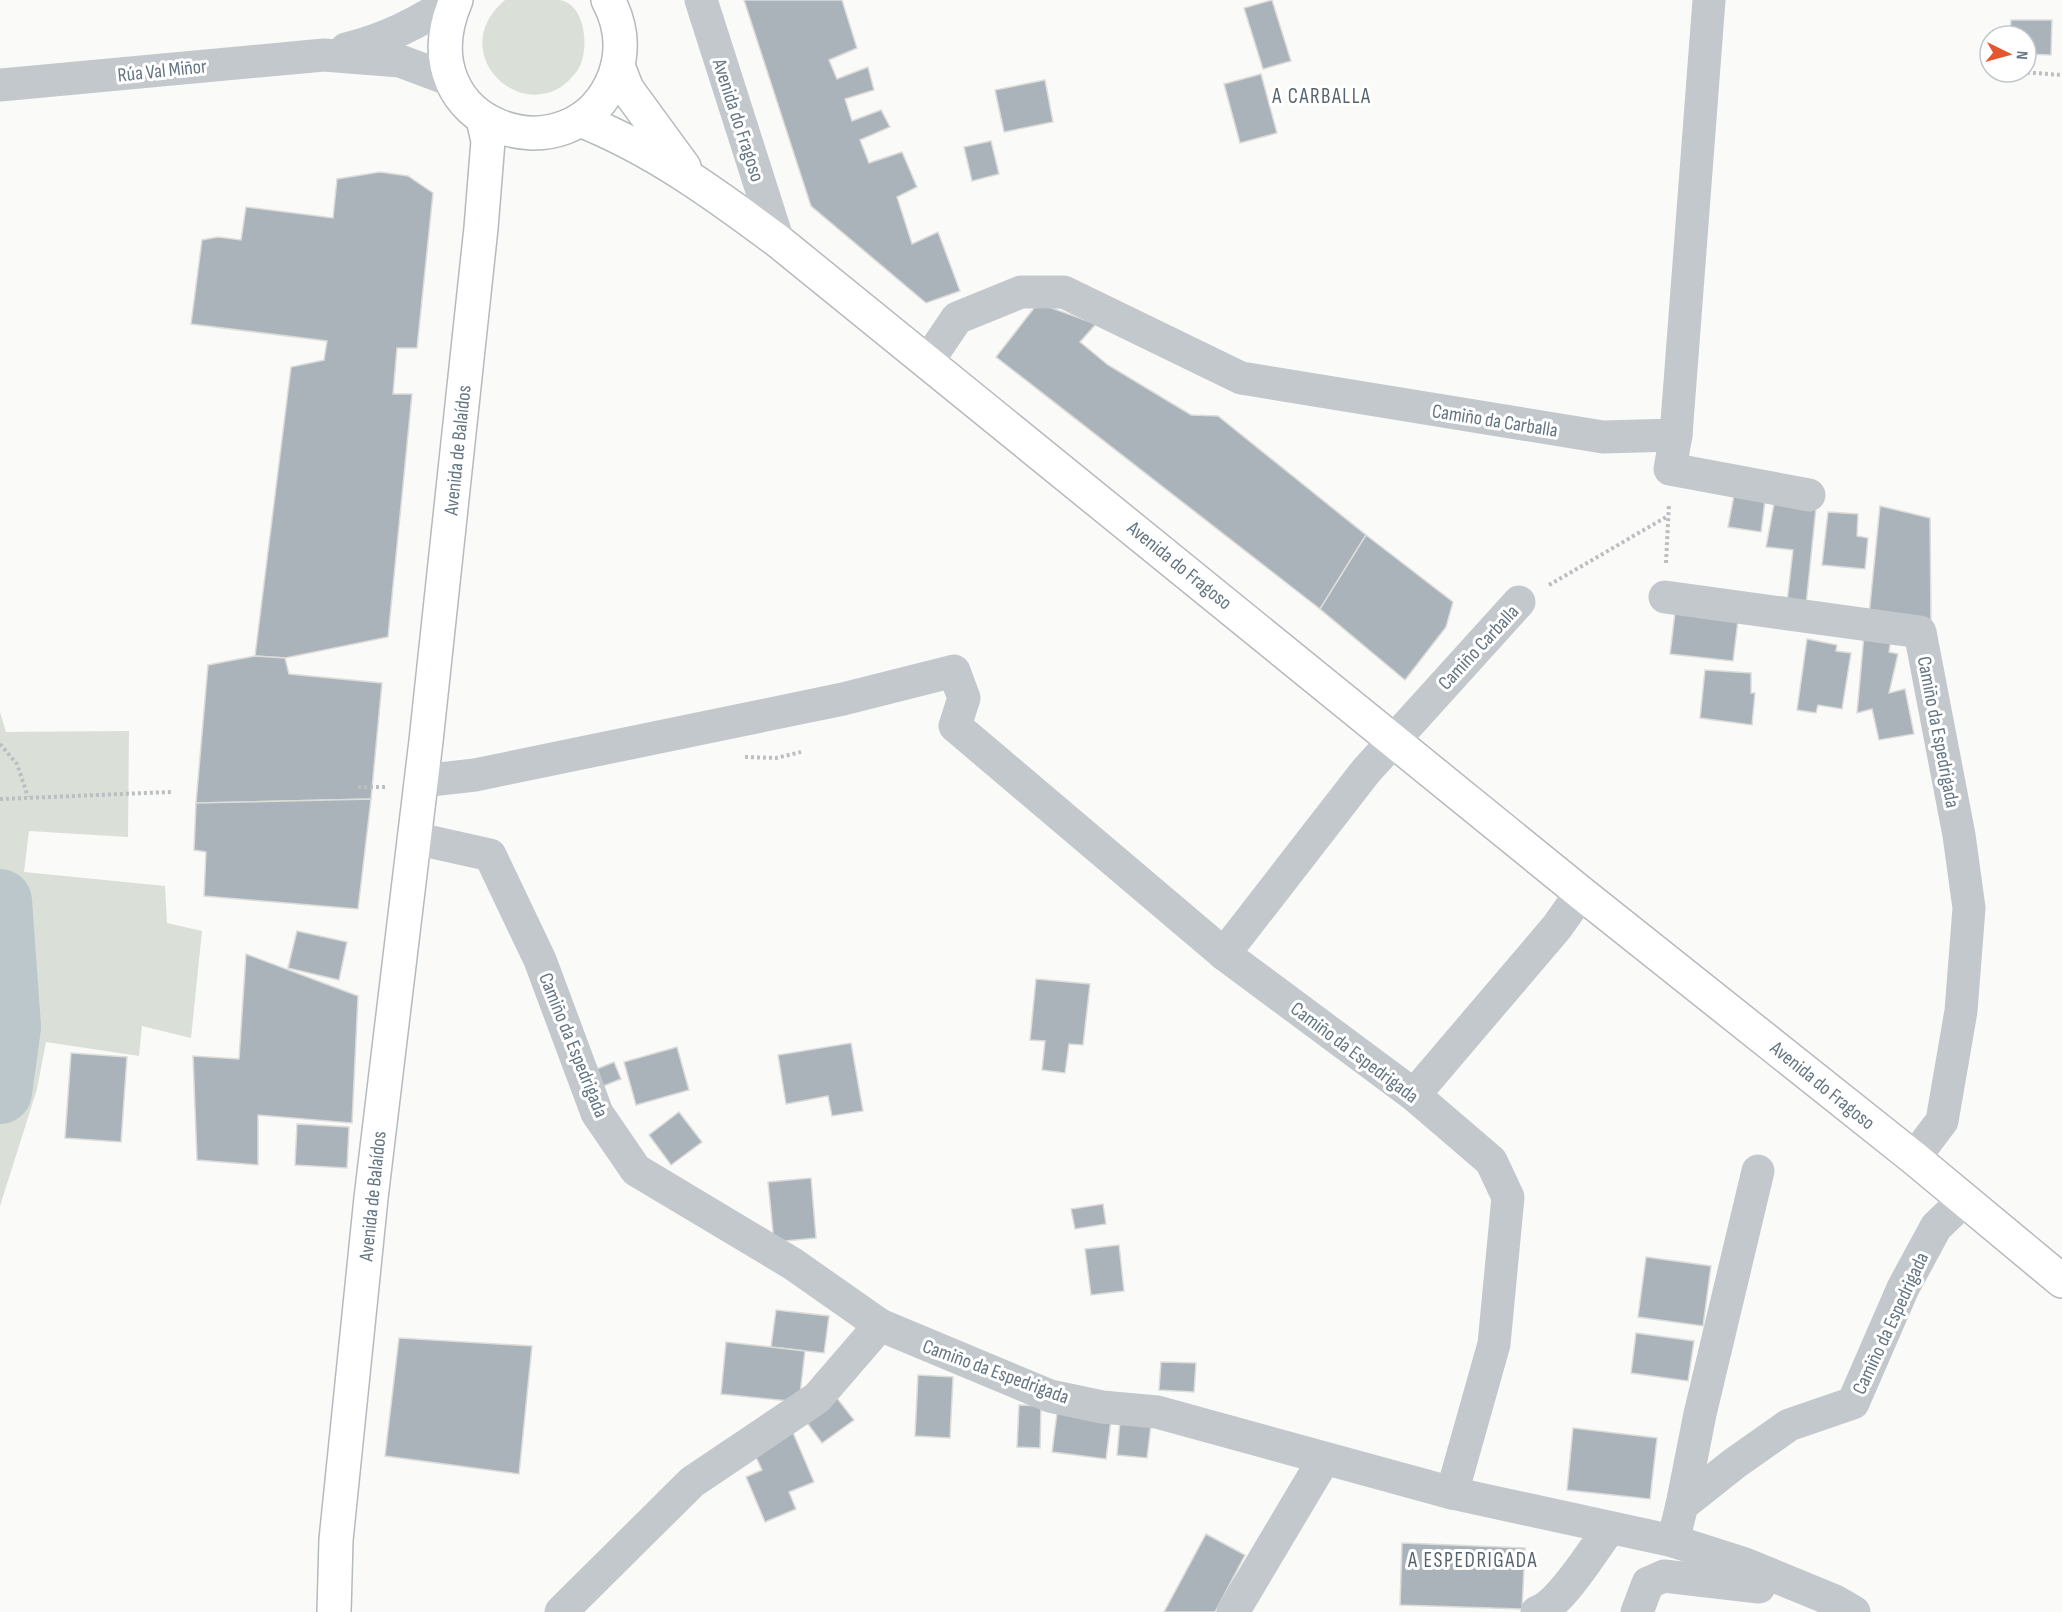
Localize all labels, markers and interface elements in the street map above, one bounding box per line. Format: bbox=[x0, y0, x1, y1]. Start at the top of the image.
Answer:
north arrow bbox=[1978, 24, 2038, 84]
text: N bbox=[2012, 50, 2031, 60]
street label: Rúa Val Miñor bbox=[116, 54, 208, 88]
street label: Avenida do Fragoso bbox=[707, 55, 769, 185]
district label: A CARBALLA bbox=[1271, 84, 1372, 109]
street label: Avenida de Balaídos bbox=[439, 384, 477, 517]
street label: Camiño da Carballa bbox=[1430, 399, 1559, 443]
street label: Avenida do Fragoso bbox=[1121, 516, 1237, 615]
street label: Camiño Carballa bbox=[1433, 600, 1524, 695]
street label: Camiño da Espedrigada bbox=[1912, 654, 1964, 810]
street label: Camiño da Espedrigada bbox=[533, 970, 613, 1121]
street label: Camiño da Espedrigada bbox=[1286, 997, 1423, 1109]
street label: Avenida do Fragoso bbox=[1764, 1036, 1880, 1135]
street label: Avenida de Balaídos bbox=[354, 1130, 392, 1263]
street label: Camiño da Espedrigada bbox=[1848, 1249, 1934, 1398]
street label: Camiño da Espedrigada bbox=[919, 1334, 1072, 1410]
district label: A ESPEDRIGADA bbox=[1407, 1548, 1538, 1573]

